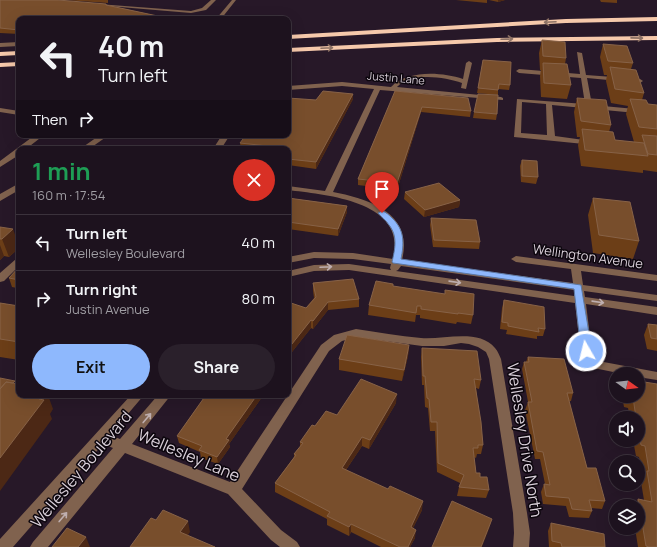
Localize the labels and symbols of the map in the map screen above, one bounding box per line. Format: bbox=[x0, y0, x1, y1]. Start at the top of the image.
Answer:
one-way arrow bbox=[544, 19, 557, 26]
one-way arrow bbox=[630, 34, 643, 42]
one-way arrow bbox=[500, 36, 513, 43]
one-way arrow bbox=[320, 45, 333, 52]
street label: Justin Lane bbox=[367, 68, 426, 88]
pin bbox=[365, 172, 399, 213]
street label: Wellington Avenue bbox=[532, 239, 645, 273]
one-way arrow bbox=[319, 263, 332, 270]
one-way arrow bbox=[448, 278, 461, 286]
one-way arrow bbox=[591, 298, 604, 306]
position arrow bbox=[565, 330, 607, 372]
street label: Wellesley Drive North bbox=[502, 361, 548, 519]
north arrow bbox=[609, 367, 645, 403]
street label: Wellesley Boulevard bbox=[26, 406, 136, 532]
one-way arrow bbox=[142, 412, 151, 423]
street label: Wellesley Lane bbox=[135, 424, 243, 486]
one-way arrow bbox=[59, 512, 68, 522]

